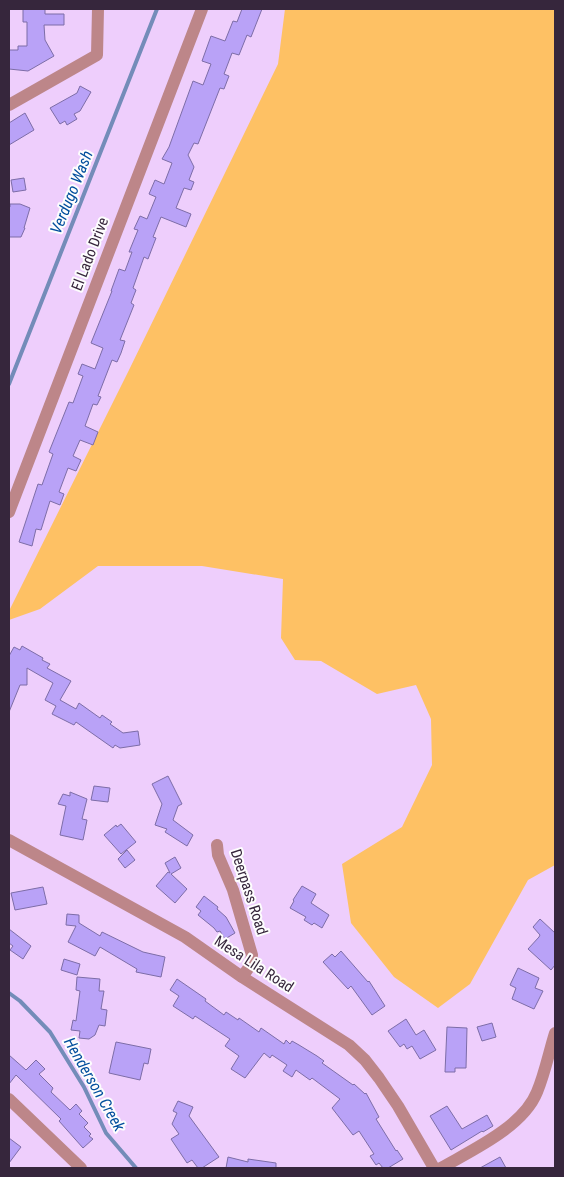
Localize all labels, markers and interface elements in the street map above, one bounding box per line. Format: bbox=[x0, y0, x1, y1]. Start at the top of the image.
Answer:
water label: Verdugo Wash bbox=[46, 148, 97, 237]
street label: El Lado Drive bbox=[68, 215, 112, 293]
street label: Deerpass Road bbox=[227, 847, 271, 937]
street label: Mesa Lila Road bbox=[211, 932, 297, 996]
water label: Henderson Creek bbox=[60, 1034, 130, 1135]

